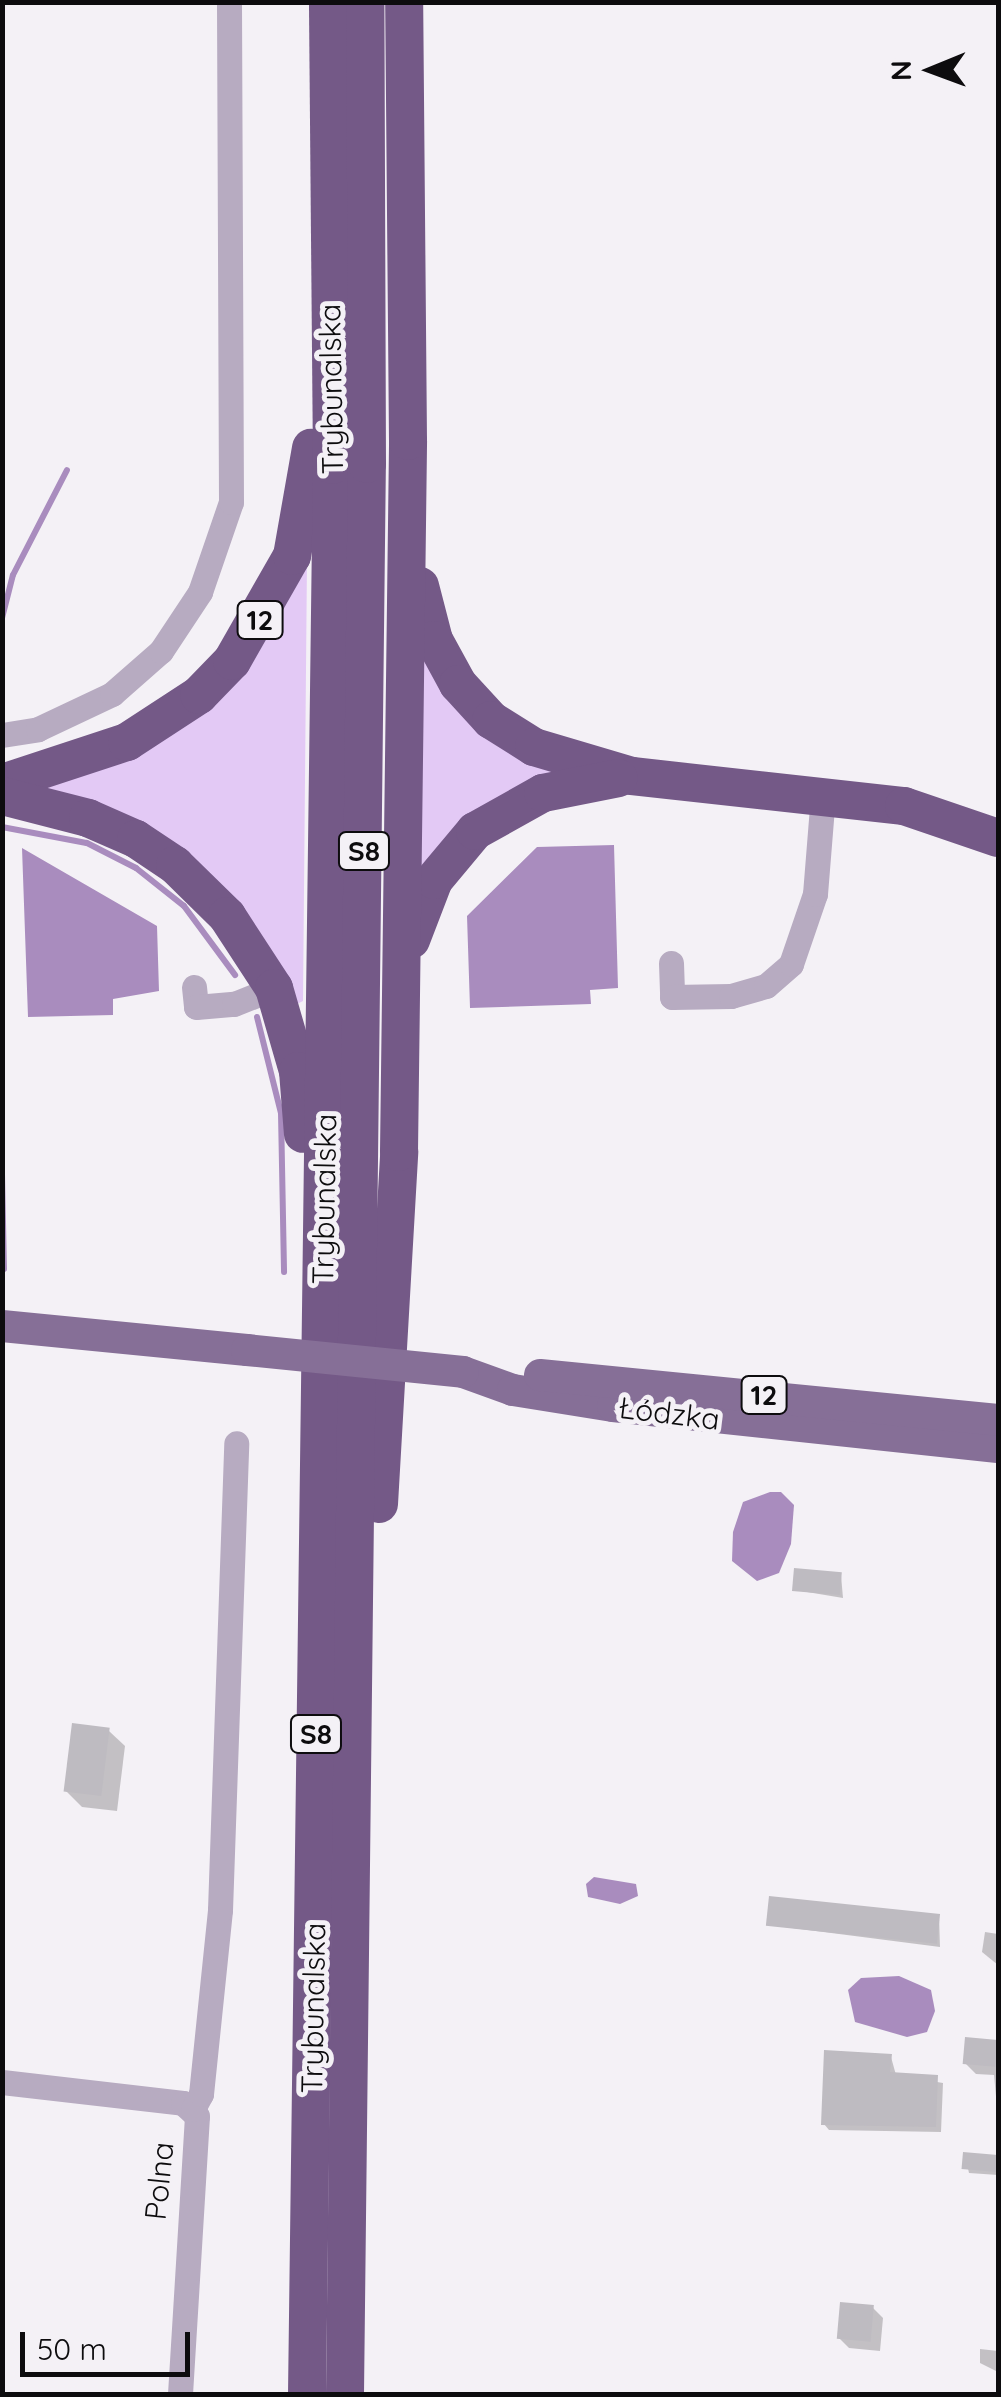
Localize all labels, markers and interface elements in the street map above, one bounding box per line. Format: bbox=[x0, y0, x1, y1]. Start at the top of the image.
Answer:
north arrow bbox=[881, 20, 981, 120]
text: N bbox=[883, 60, 918, 81]
street label: Trybunalska bbox=[312, 303, 350, 475]
road number: 12 bbox=[235, 597, 285, 643]
road number: S8 bbox=[336, 828, 392, 874]
street label: Trybunalska bbox=[305, 1113, 343, 1285]
road number: 12 bbox=[739, 1372, 789, 1418]
street label: Łódzka bbox=[616, 1389, 722, 1437]
road number: S8 bbox=[288, 1711, 344, 1757]
street label: Trybunalska bbox=[294, 1922, 332, 2094]
street label: Polna bbox=[137, 2140, 181, 2222]
scale bar bbox=[25, 2312, 195, 2374]
text: 50 m bbox=[37, 2330, 107, 2368]

